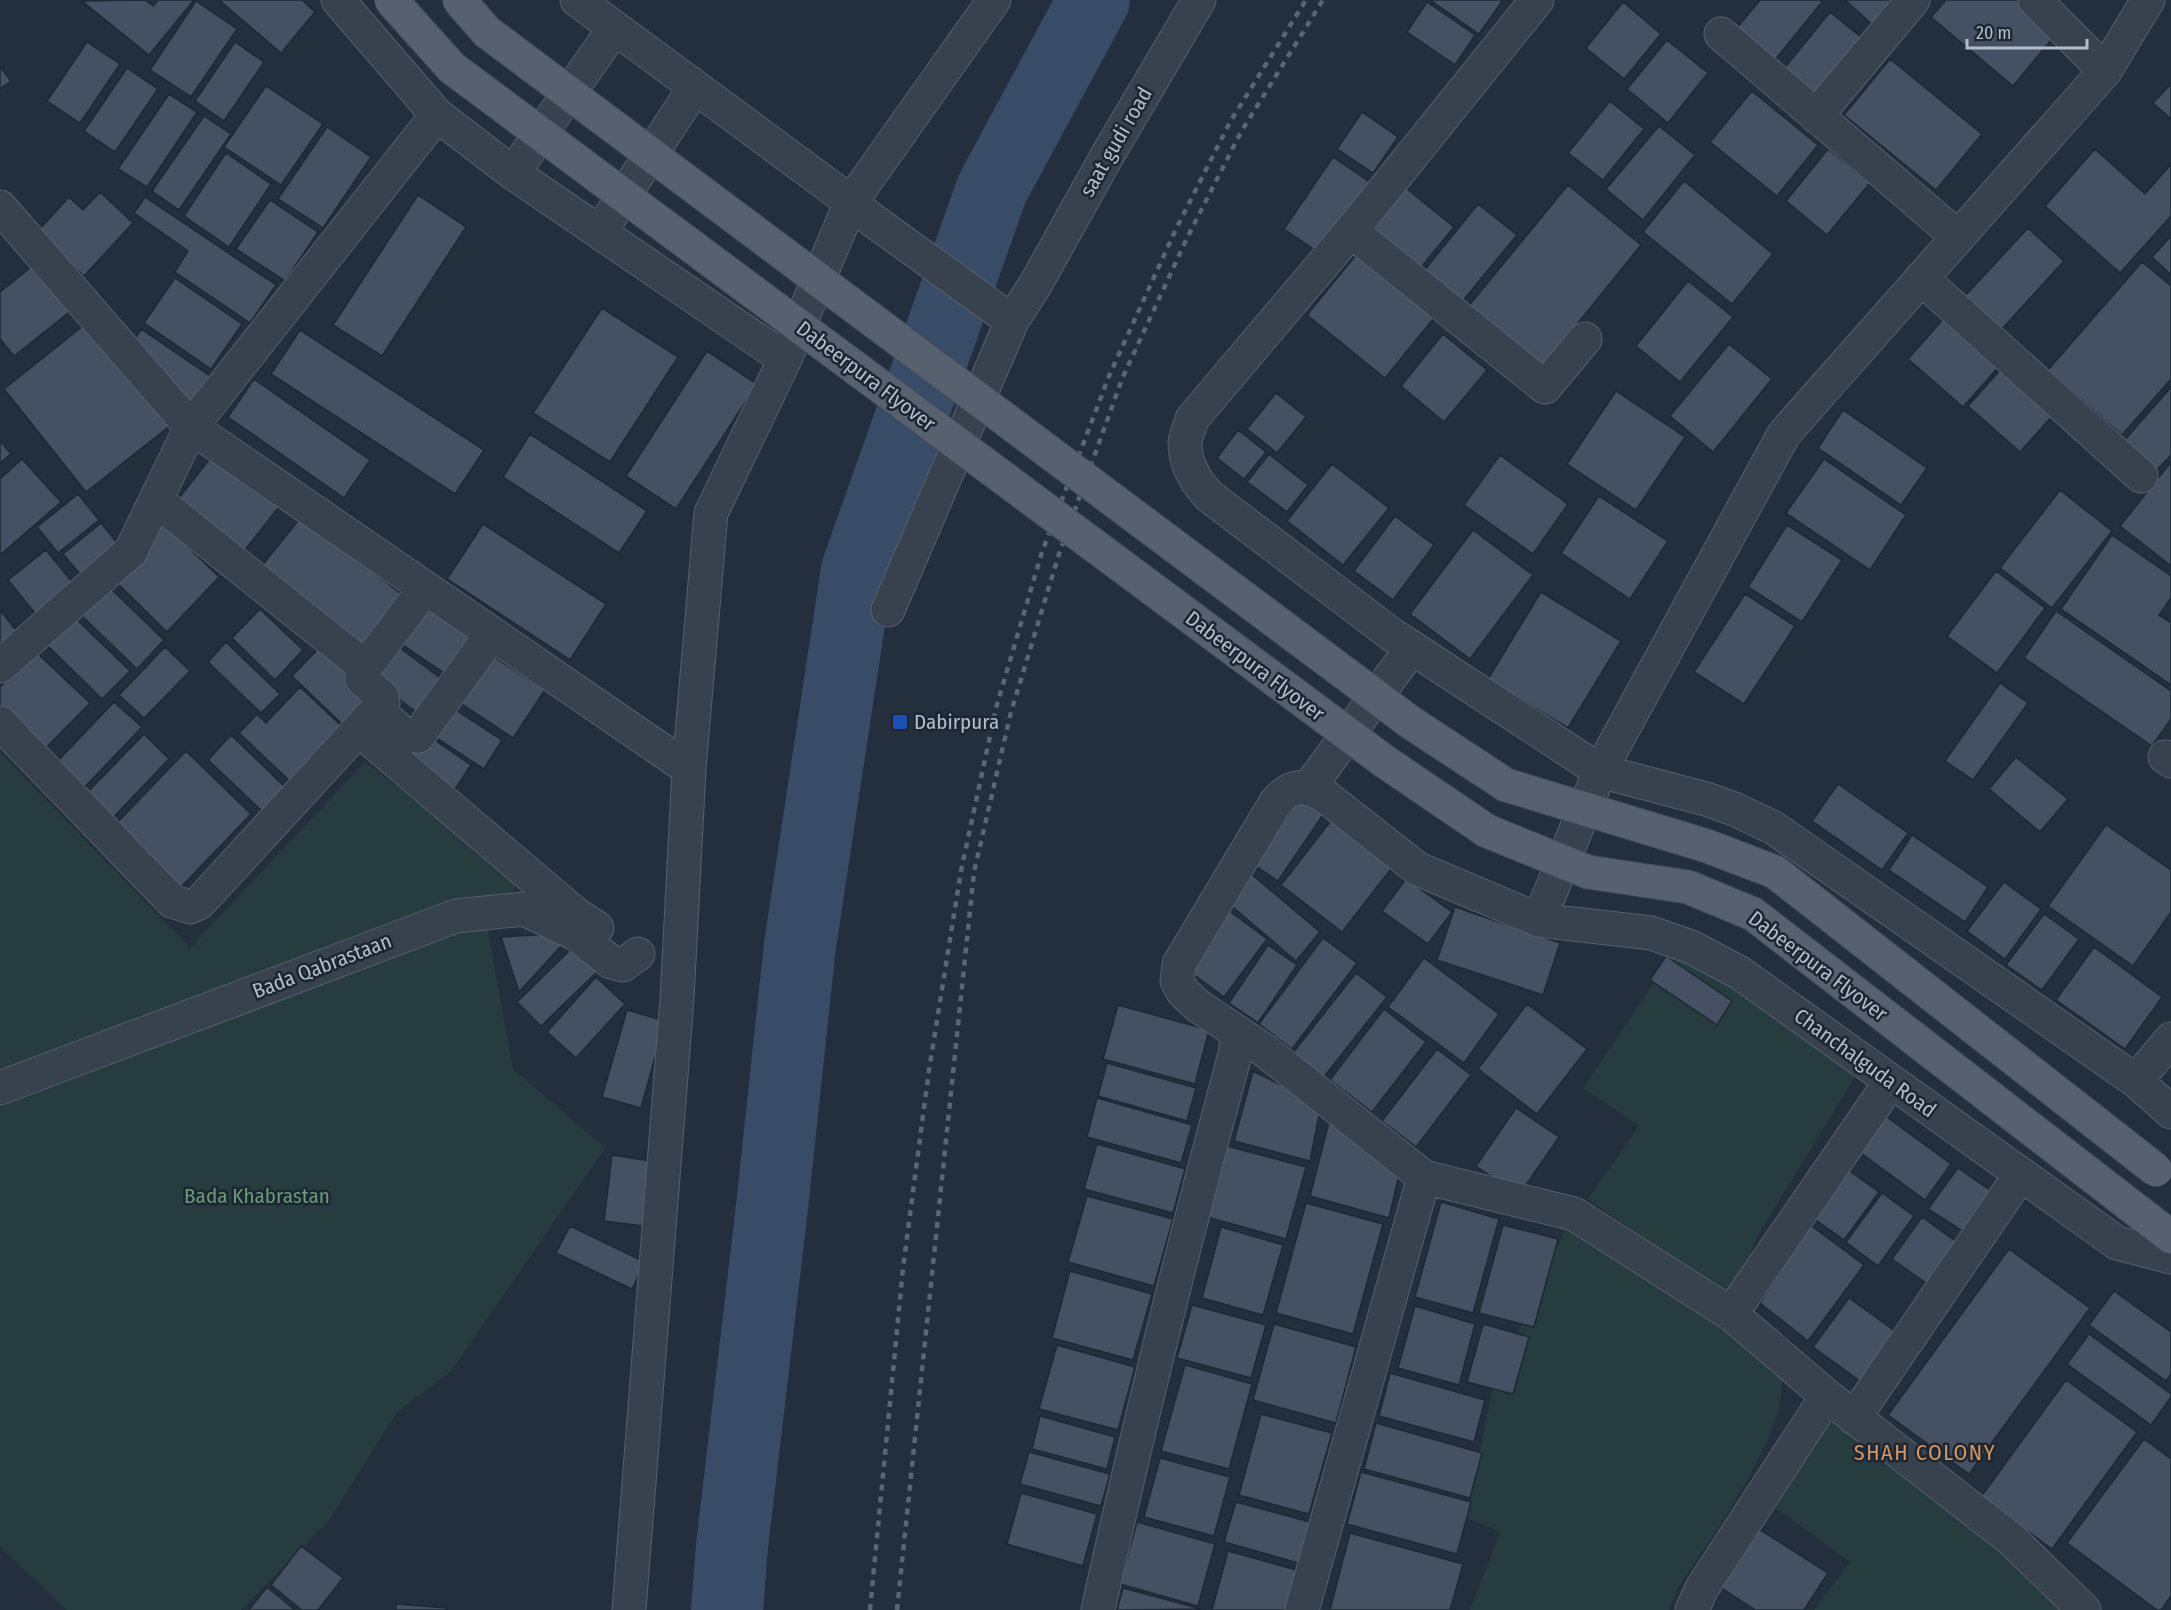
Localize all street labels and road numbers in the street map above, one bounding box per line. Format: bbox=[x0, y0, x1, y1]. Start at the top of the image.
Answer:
street label: saat gudi road bbox=[1074, 83, 1158, 201]
street label: Dabeerpura Flyover bbox=[791, 315, 941, 437]
street label: Dabeerpura Flyover bbox=[1180, 605, 1330, 727]
street label: Dabeerpura Flyover bbox=[1743, 905, 1893, 1027]
street label: Bada Qabrastaan bbox=[249, 928, 395, 1004]
street label: Chanchalguda Road bbox=[1789, 1003, 1941, 1123]

